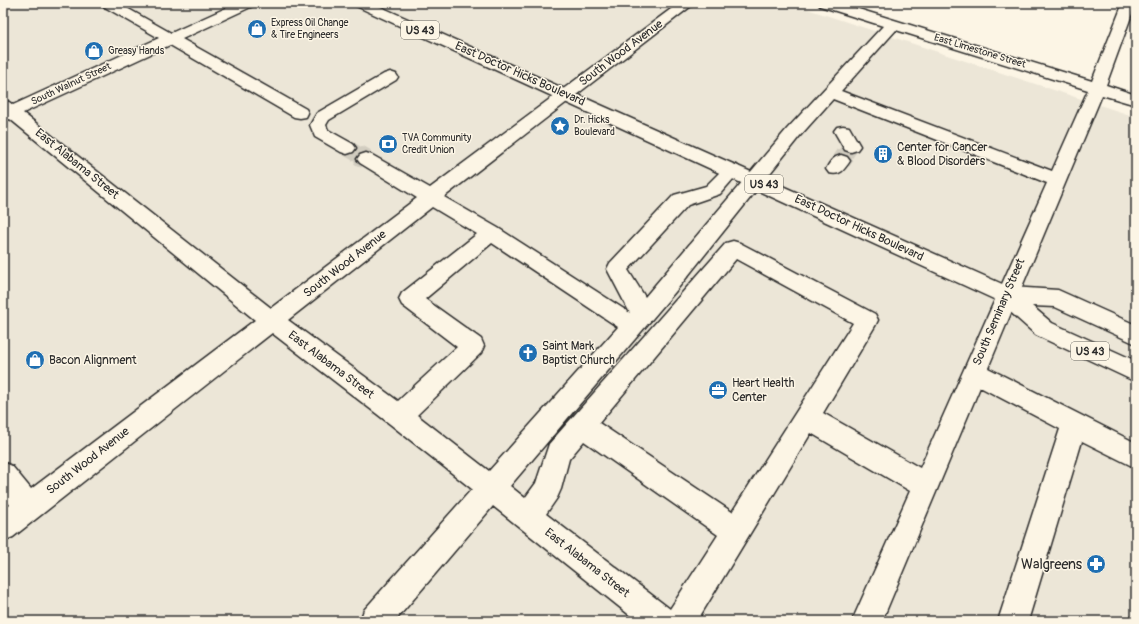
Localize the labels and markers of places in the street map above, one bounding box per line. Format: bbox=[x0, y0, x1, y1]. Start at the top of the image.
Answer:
place label: Express Oil Change & Tire Engineers bbox=[271, 17, 348, 41]
shop icon: Express Oil Change & Tire Engineers bbox=[246, 18, 268, 40]
shop icon: Greasy Hands bbox=[83, 40, 105, 62]
place label: Greasy Hands bbox=[108, 45, 165, 57]
place label: Dr. Hicks Boulevard bbox=[574, 114, 615, 138]
place icon: Dr. Hicks Boulevard bbox=[549, 115, 571, 137]
place label: TVA Community Credit Union bbox=[402, 132, 472, 156]
bank icon: TVA Community Credit Union bbox=[377, 133, 399, 155]
place label: Center for Cancer & Blood Disorders bbox=[897, 140, 988, 169]
building icon: Center for Cancer & Blood Disorders bbox=[872, 143, 894, 165]
place label: Saint Mark Baptist Church bbox=[542, 339, 615, 368]
church icon: Saint Mark Baptist Church bbox=[517, 342, 539, 364]
shop icon: Bacon Alignment bbox=[24, 349, 46, 371]
place label: Bacon Alignment bbox=[49, 353, 137, 368]
place label: Heart Health Center bbox=[732, 376, 795, 405]
office icon: Heart Health Center bbox=[707, 379, 729, 401]
pharmacy icon: Walgreens bbox=[1085, 553, 1107, 575]
place label: Walgreens bbox=[1021, 556, 1083, 573]

